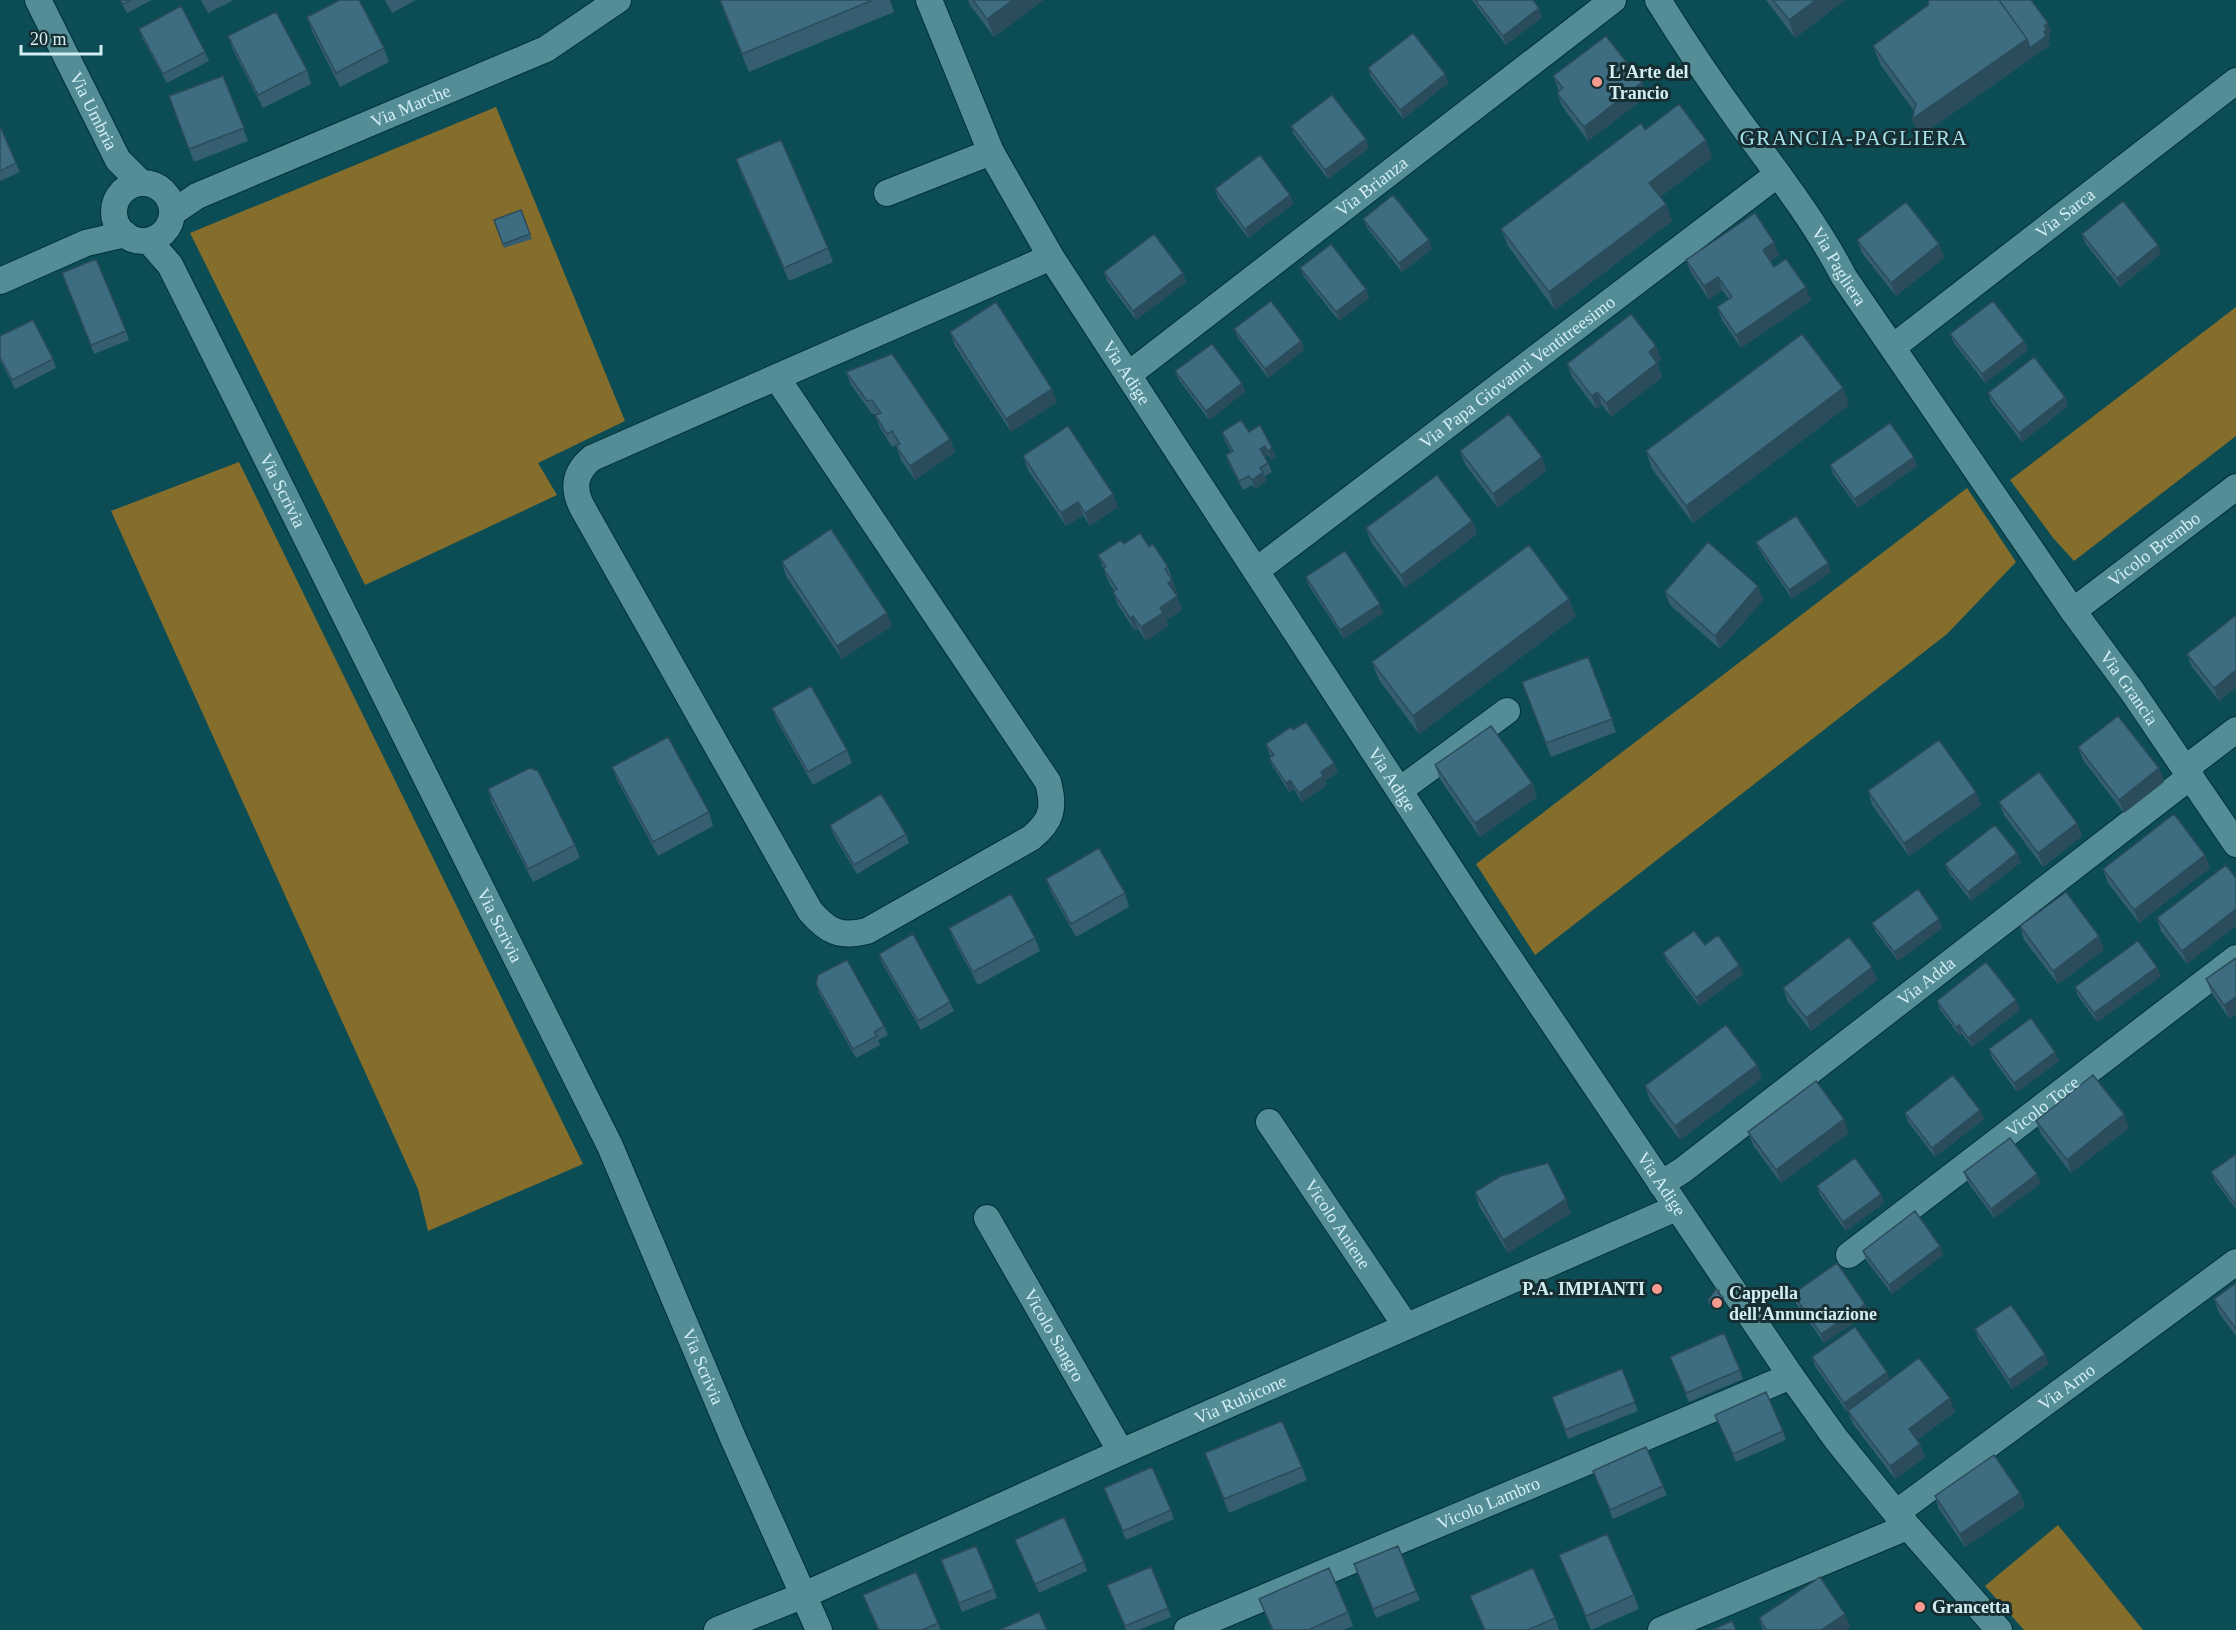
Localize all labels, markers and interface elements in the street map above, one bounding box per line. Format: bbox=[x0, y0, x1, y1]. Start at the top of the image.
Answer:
scale bar bbox=[21, 18, 100, 56]
text: 20 m bbox=[30, 29, 67, 49]
place label: L'Arte del Trancio bbox=[1609, 62, 1688, 103]
street label: Via Umbria bbox=[66, 69, 121, 153]
marker: L'Arte del Trancio bbox=[1590, 75, 1604, 89]
street label: Via Marche bbox=[368, 80, 453, 132]
district label: GRANCIA-PAGLIERA bbox=[1740, 126, 1968, 150]
street label: Via Brianza bbox=[1332, 153, 1412, 221]
street label: Via Sarca bbox=[2032, 184, 2099, 243]
street label: Via Pagliera bbox=[1807, 223, 1871, 309]
street label: Via Papa Giovanni Ventitreesimo bbox=[1416, 291, 1619, 453]
street label: Via Adige bbox=[1098, 337, 1155, 408]
street label: Via Scrivia bbox=[256, 450, 310, 531]
street label: Vicolo Brembo bbox=[2104, 508, 2204, 591]
street label: Via Grancia bbox=[2096, 647, 2162, 729]
street label: Via Adige bbox=[1364, 744, 1420, 815]
street label: Via Scrivia bbox=[473, 885, 527, 966]
street label: Via Adda bbox=[1894, 953, 1959, 1010]
street label: Vicolo Toce bbox=[2002, 1072, 2083, 1141]
street label: Via Adige bbox=[1633, 1148, 1690, 1220]
street label: Vicolo Aniene bbox=[1300, 1176, 1375, 1273]
place label: P.A. IMPIANTI bbox=[1522, 1279, 1645, 1299]
marker: P.A. IMPIANTI bbox=[1650, 1282, 1664, 1296]
place label: Cappella dell'Annunciazione bbox=[1729, 1283, 1877, 1324]
street label: Vicolo Sangro bbox=[1020, 1285, 1088, 1385]
marker: Cappella dell'Annunciazione bbox=[1710, 1296, 1724, 1310]
street label: Via Scrivia bbox=[678, 1326, 728, 1408]
street label: Via Arno bbox=[2034, 1360, 2099, 1415]
street label: Via Rubicone bbox=[1191, 1371, 1290, 1428]
street label: Vicolo Lambro bbox=[1434, 1473, 1543, 1534]
place label: Grancetta bbox=[1932, 1597, 2010, 1617]
marker: Grancetta bbox=[1913, 1600, 1927, 1614]

